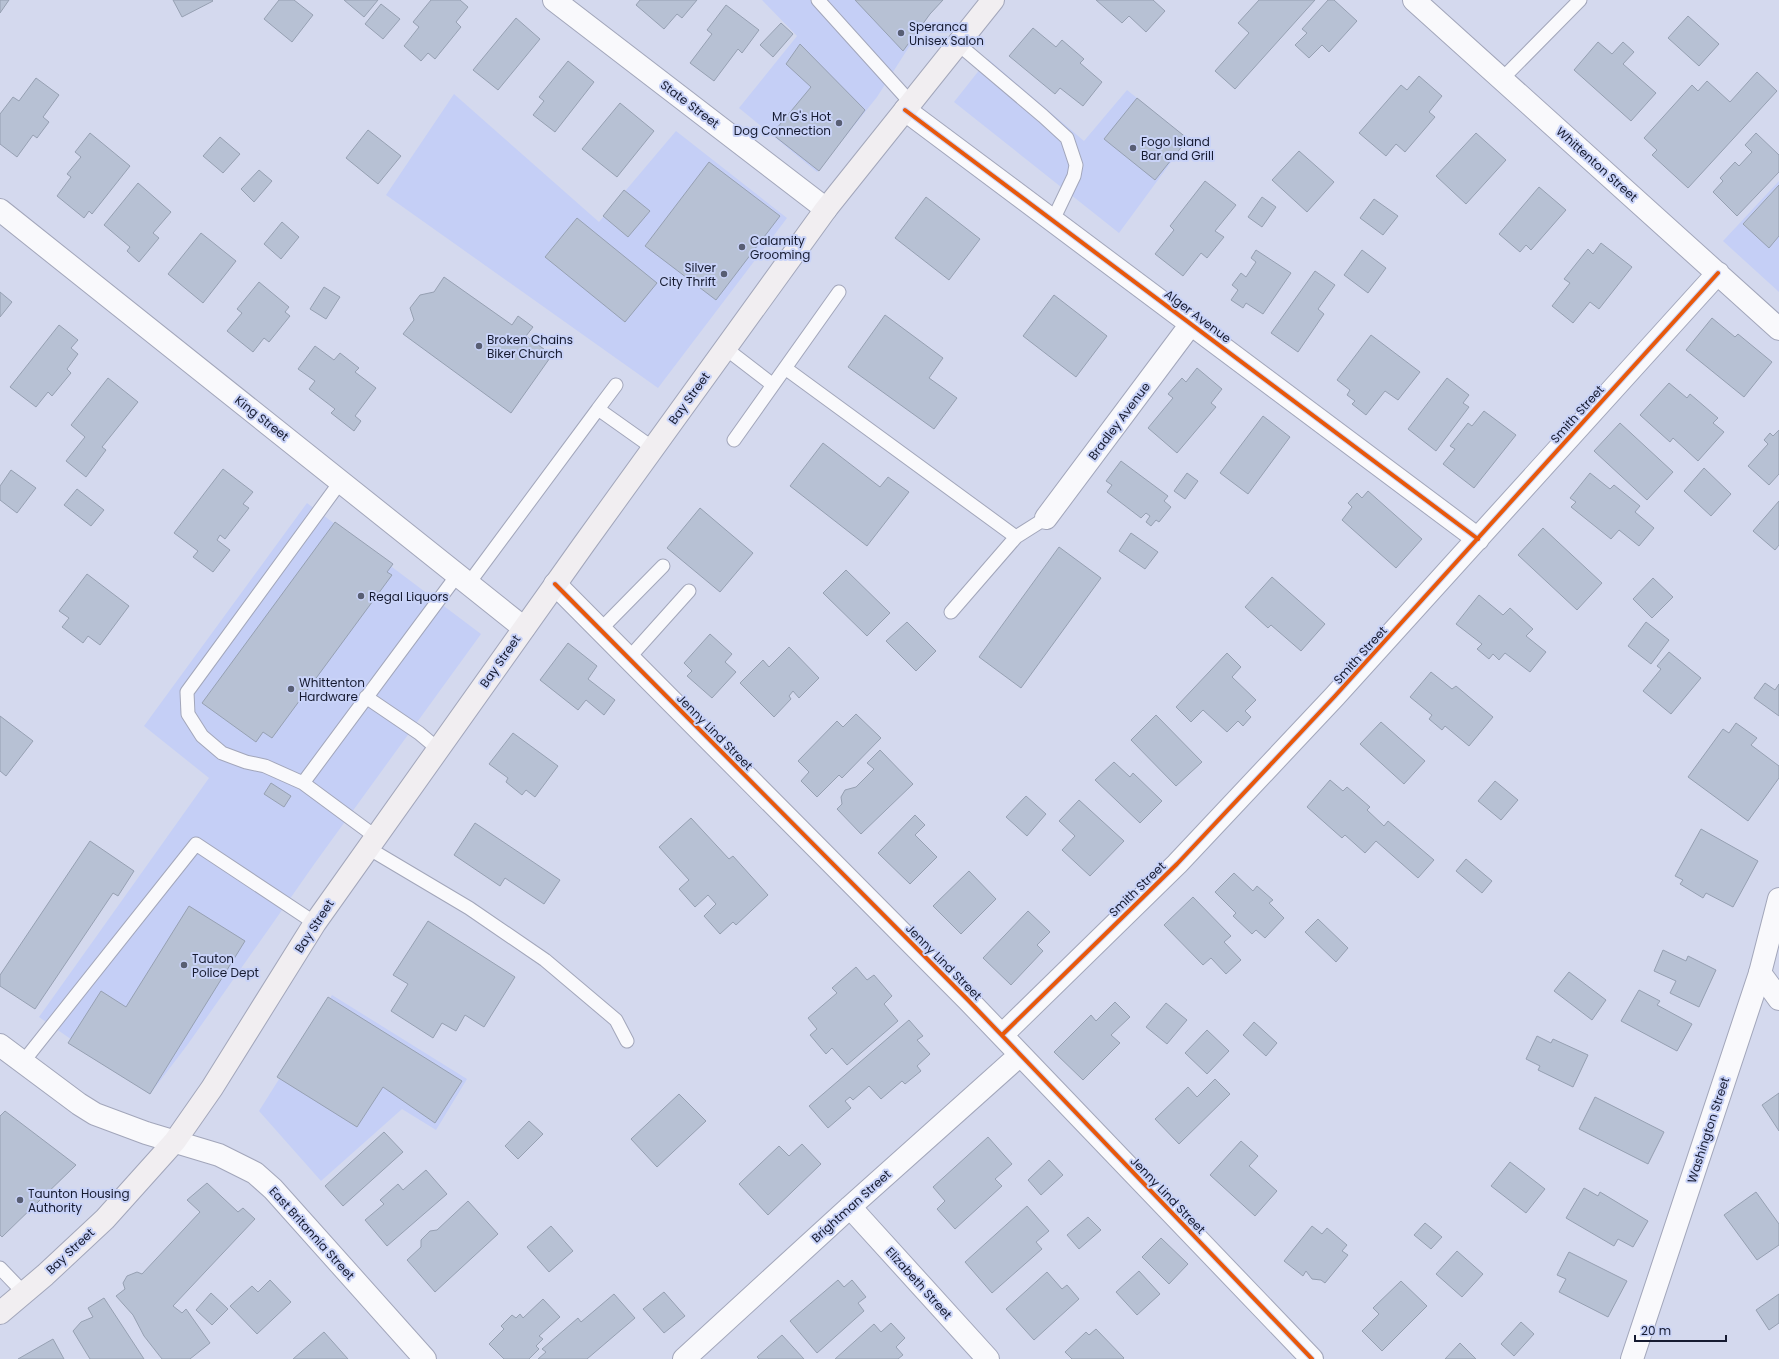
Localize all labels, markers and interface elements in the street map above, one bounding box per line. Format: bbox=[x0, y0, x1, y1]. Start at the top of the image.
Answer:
place label: Speranca Unisex Salon bbox=[909, 18, 984, 49]
marker: Speranca Unisex Salon bbox=[896, 28, 906, 38]
street label: State Street bbox=[657, 76, 723, 132]
place label: Mr G's Hot Dog Connection bbox=[734, 108, 831, 139]
marker: Mr G's Hot Dog Connection bbox=[834, 118, 844, 128]
street label: Whittenton Street bbox=[1553, 123, 1641, 205]
place label: Fogo Island Bar and Grill bbox=[1141, 133, 1214, 164]
marker: Fogo Island Bar and Grill bbox=[1128, 143, 1138, 153]
place label: Calamity Grooming bbox=[750, 232, 810, 263]
marker: Calamity Grooming bbox=[737, 242, 747, 252]
place label: Silver City Thrift bbox=[660, 259, 717, 290]
marker: Silver City Thrift bbox=[719, 269, 729, 279]
street label: Alger Avenue bbox=[1161, 285, 1235, 347]
place label: Broken Chains Biker Church bbox=[487, 331, 573, 362]
marker: Broken Chains Biker Church bbox=[474, 341, 484, 351]
street label: Bay Street bbox=[664, 368, 714, 428]
street label: Bradley Avenue bbox=[1084, 379, 1154, 463]
street label: Smith Street bbox=[1546, 381, 1608, 447]
street label: King Street bbox=[231, 392, 293, 444]
place label: Regal Liquors bbox=[369, 588, 448, 605]
marker: Regal Liquors bbox=[356, 591, 366, 601]
street label: Smith Street bbox=[1329, 622, 1391, 688]
street label: Bay Street bbox=[476, 631, 524, 691]
place label: Whittenton Hardware bbox=[299, 674, 365, 705]
marker: Whittenton Hardware bbox=[286, 684, 296, 694]
street label: Jenny Lind Street bbox=[673, 690, 757, 774]
street label: Smith Street bbox=[1105, 858, 1169, 920]
street label: Bay Street bbox=[290, 896, 338, 956]
street label: Jenny Lind Street bbox=[902, 920, 986, 1004]
place label: Tauton Police Dept bbox=[192, 950, 259, 981]
marker: Tauton Police Dept bbox=[179, 960, 189, 970]
street label: Washington Street bbox=[1683, 1075, 1733, 1185]
street label: Jenny Lind Street bbox=[1127, 1153, 1209, 1237]
street label: Brightman Street bbox=[808, 1166, 894, 1246]
street label: East Britannia Street bbox=[265, 1183, 359, 1283]
place label: Taunton Housing Authority bbox=[28, 1185, 130, 1216]
marker: Taunton Housing Authority bbox=[15, 1195, 25, 1205]
street label: Bay Street bbox=[42, 1224, 98, 1278]
street label: Elizabeth Street bbox=[882, 1243, 956, 1323]
scale bar bbox=[1635, 1317, 1726, 1343]
text: 20 m bbox=[1641, 1322, 1671, 1339]

